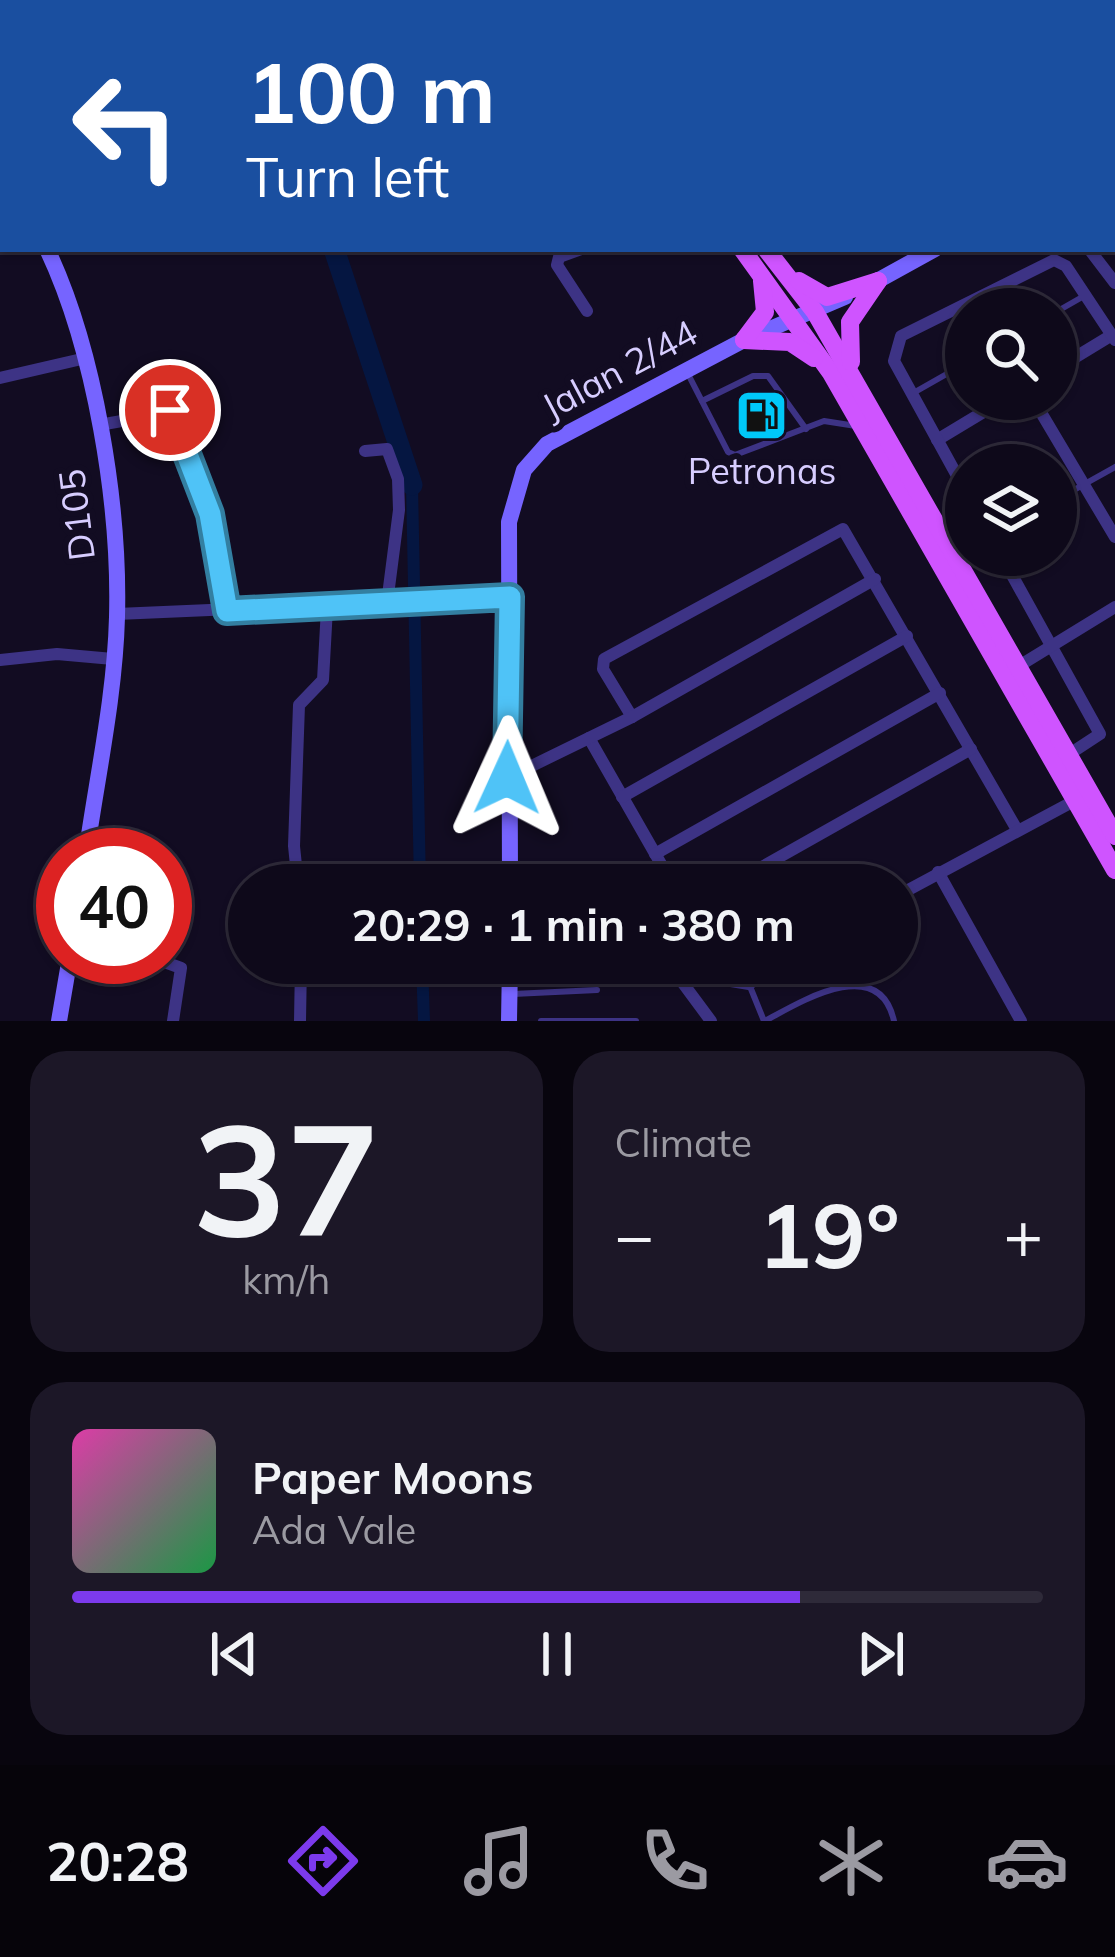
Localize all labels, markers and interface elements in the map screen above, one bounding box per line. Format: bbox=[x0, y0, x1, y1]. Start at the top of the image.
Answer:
text: 100 m bbox=[246, 39, 496, 144]
icon: left bbox=[48, 48, 204, 204]
text: Turn left bbox=[246, 143, 449, 211]
map controls bbox=[945, 288, 1077, 576]
button: search bbox=[945, 288, 1077, 420]
street label: Jalan 2/44 bbox=[534, 309, 704, 429]
pin bbox=[119, 359, 221, 461]
icon: arrive bbox=[137, 377, 203, 443]
fuel station icon: Petronas bbox=[734, 387, 790, 443]
button: layers bbox=[945, 444, 1077, 576]
place label: Petronas bbox=[688, 448, 836, 493]
street label: D105 bbox=[48, 467, 104, 563]
position arrow bbox=[444, 715, 570, 841]
speed limit sign: 40 bbox=[36, 828, 192, 984]
text: 20:29 · 1 min · 380 m bbox=[351, 896, 795, 952]
text: 37 bbox=[193, 1079, 380, 1275]
text: Climate bbox=[615, 1118, 752, 1167]
text: 19° bbox=[758, 1178, 900, 1291]
text: − bbox=[615, 1193, 654, 1276]
text: + bbox=[1003, 1193, 1043, 1276]
text: km/h bbox=[242, 1255, 330, 1304]
text: Paper Moons bbox=[252, 1449, 534, 1505]
text: Ada Vale bbox=[252, 1505, 416, 1554]
icon: previous bbox=[201, 1621, 267, 1687]
icon: pause bbox=[524, 1621, 590, 1687]
icon: next bbox=[848, 1621, 914, 1687]
icon: directions bbox=[281, 1819, 365, 1903]
icon: music bbox=[457, 1819, 541, 1903]
icon: phone bbox=[633, 1819, 717, 1903]
icon: climate bbox=[809, 1819, 893, 1903]
icon: car bbox=[985, 1819, 1069, 1903]
text: 20:28 bbox=[46, 1827, 189, 1895]

